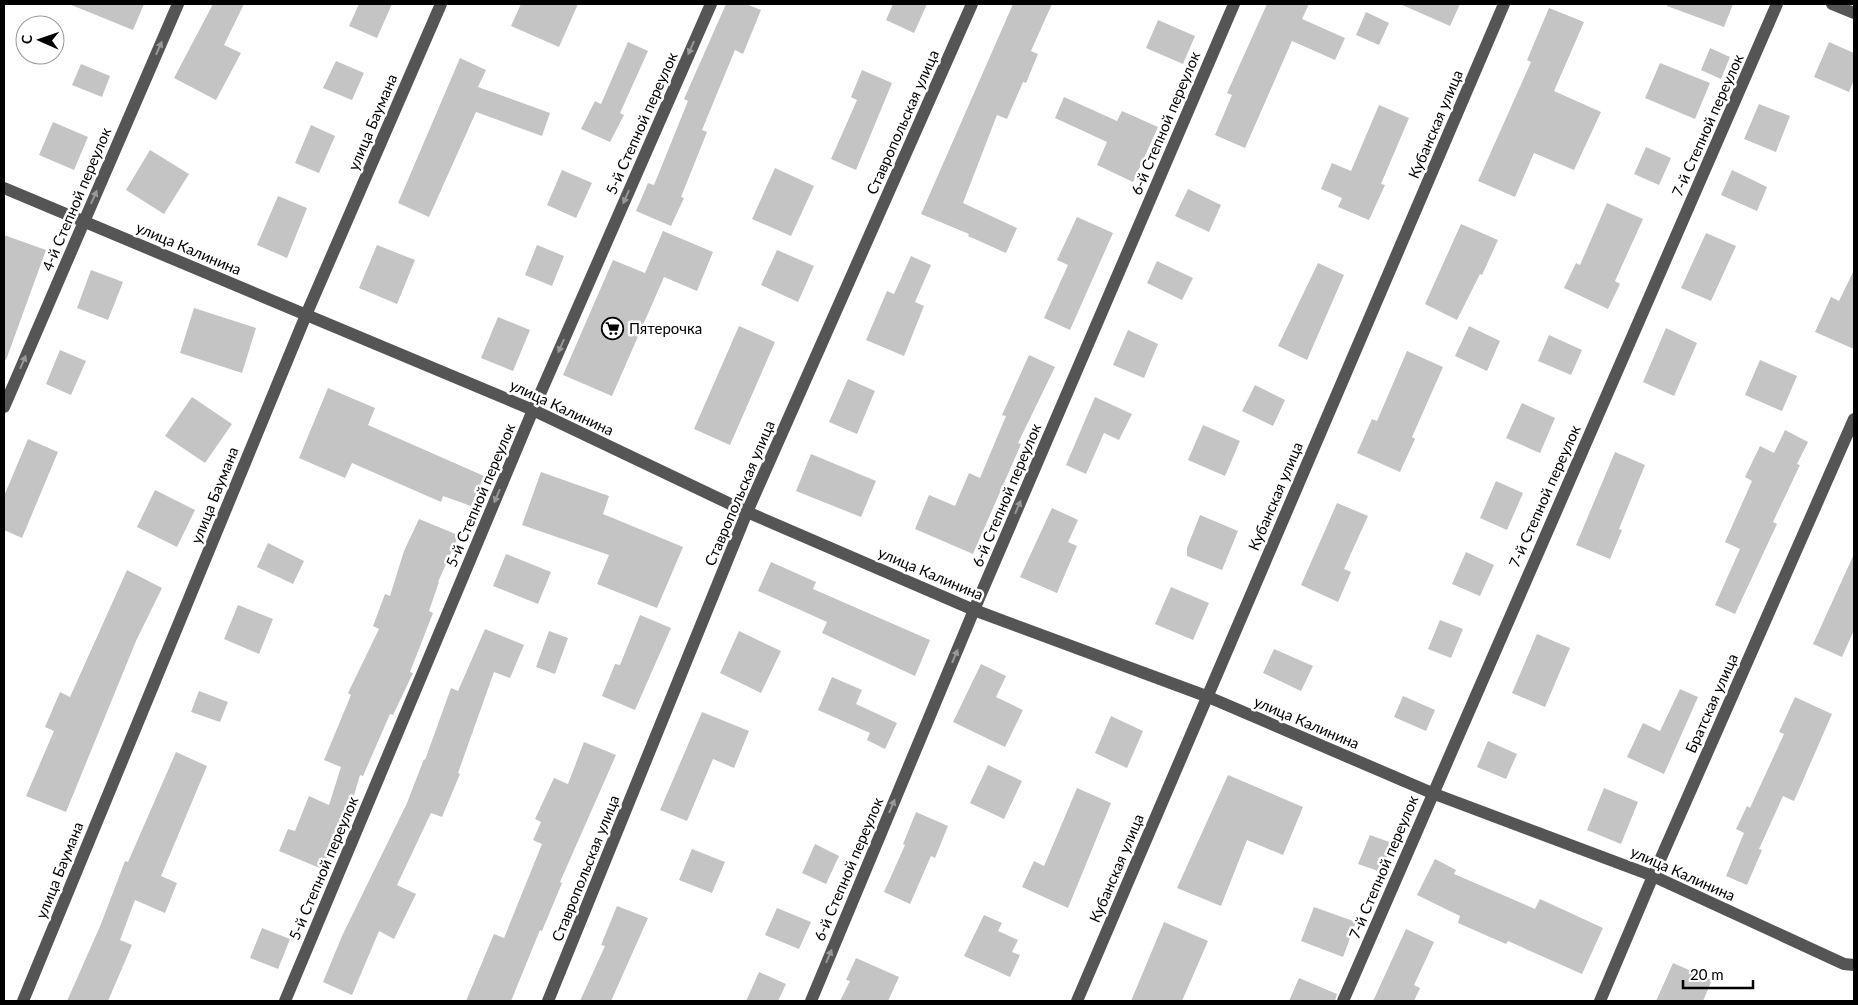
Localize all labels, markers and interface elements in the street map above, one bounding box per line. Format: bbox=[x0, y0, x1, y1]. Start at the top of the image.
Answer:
north arrow bbox=[15, 15, 65, 65]
text: С bbox=[18, 34, 35, 44]
one-way arrow bbox=[156, 41, 164, 55]
one-way arrow bbox=[687, 41, 695, 55]
street label: Ставропольская улица bbox=[862, 47, 942, 197]
street label: 6-й Степной переулок bbox=[1127, 48, 1203, 197]
street label: 5-й Степной переулок bbox=[601, 49, 681, 197]
street label: 7-й Степной переулок bbox=[1667, 51, 1747, 199]
street label: Кубанская улица bbox=[1404, 67, 1466, 181]
street label: улица Баумана bbox=[344, 71, 400, 173]
street label: 4-й Степной переулок bbox=[38, 124, 114, 273]
one-way arrow bbox=[91, 190, 99, 204]
one-way arrow bbox=[622, 190, 630, 204]
street label: улица Калинина bbox=[134, 218, 244, 278]
supermarket icon: Пятерочка bbox=[601, 316, 625, 340]
place label: Пятерочка bbox=[629, 319, 702, 337]
one-way arrow bbox=[556, 339, 564, 353]
one-way arrow bbox=[19, 354, 27, 369]
street label: улица Калинина bbox=[507, 375, 617, 439]
street label: Ставропольская улица bbox=[700, 418, 778, 568]
street label: 5-й Степной переулок bbox=[442, 420, 518, 569]
street label: 6-й Степной переулок bbox=[968, 420, 1044, 569]
street label: 7-й Степной переулок bbox=[1504, 422, 1584, 570]
street label: Кубанская улица bbox=[1244, 439, 1306, 553]
street label: улица Баумана bbox=[186, 444, 242, 546]
one-way arrow bbox=[493, 489, 501, 504]
one-way arrow bbox=[1015, 500, 1023, 514]
street label: улица Калинина bbox=[876, 543, 986, 603]
one-way arrow bbox=[951, 649, 959, 664]
street label: Братская улица bbox=[1681, 651, 1741, 755]
street label: улица Калинина bbox=[1252, 692, 1362, 752]
street label: Ставропольская улица bbox=[547, 792, 623, 944]
street label: 7-й Степной переулок bbox=[1345, 792, 1421, 941]
street label: 5-й Степной переулок bbox=[285, 793, 361, 942]
street label: 6-й Степной переулок bbox=[810, 794, 886, 943]
one-way arrow bbox=[888, 798, 896, 813]
street label: Кубанская улица bbox=[1085, 811, 1147, 925]
street label: улица Баумана bbox=[31, 819, 87, 921]
street label: улица Калинина bbox=[1628, 842, 1738, 904]
one-way arrow bbox=[826, 949, 834, 963]
scale bar bbox=[1683, 958, 1753, 990]
text: 20 m bbox=[1690, 965, 1724, 983]

